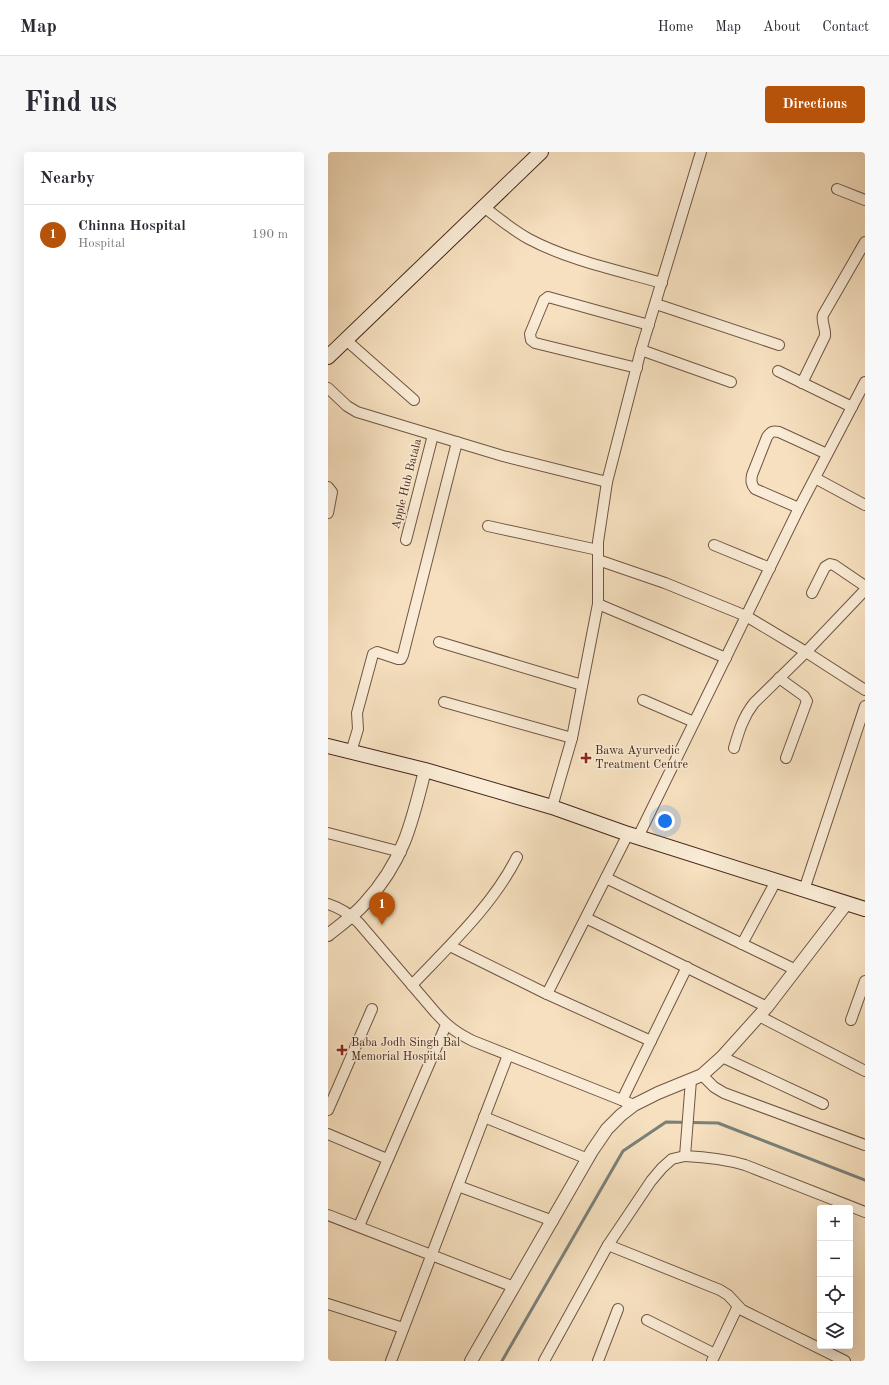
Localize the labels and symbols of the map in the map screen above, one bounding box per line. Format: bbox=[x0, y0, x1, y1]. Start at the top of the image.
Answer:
street label: Apple Hub Batala bbox=[390, 438, 424, 530]
place label: Bawa Ayurvedic Treatment Centre bbox=[595, 745, 688, 771]
marker: Bawa Ayurvedic Treatment Centre bbox=[580, 752, 592, 764]
your location bbox=[655, 811, 675, 831]
pin: 1 bbox=[369, 892, 395, 925]
place label: Baba Jodh Singh Bal Memorial Hospital bbox=[351, 1037, 460, 1063]
marker: Baba Jodh Singh Bal Memorial Hospital bbox=[336, 1044, 348, 1056]

